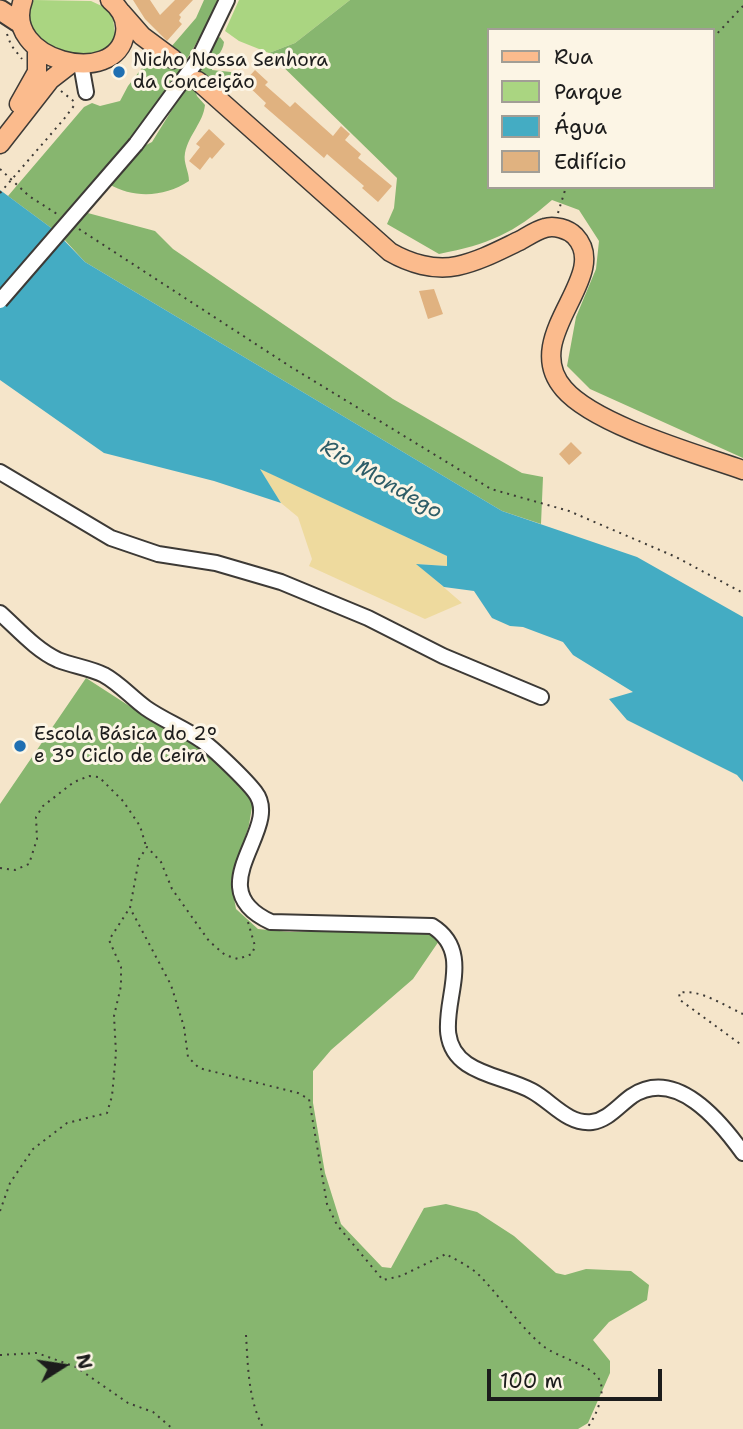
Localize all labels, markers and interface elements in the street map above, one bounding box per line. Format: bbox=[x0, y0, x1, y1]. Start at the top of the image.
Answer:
legend bbox=[488, 28, 715, 189]
text: Rua bbox=[554, 43, 593, 71]
place label: Nicho Nossa Senhora da Conceição bbox=[133, 50, 328, 94]
marker: Nicho Nossa Senhora da Conceição bbox=[111, 64, 127, 80]
text: Parque bbox=[554, 78, 623, 106]
text: Água bbox=[554, 113, 607, 141]
text: Edifício bbox=[554, 148, 626, 176]
water label: Rio Mondego bbox=[316, 435, 446, 525]
place label: Escola Básica do 2º e 3º Ciclo de Ceira bbox=[34, 724, 217, 768]
marker: Escola Básica do 2º e 3º Ciclo de Ceira bbox=[12, 738, 28, 754]
north arrow bbox=[28, 1331, 98, 1401]
text: N bbox=[70, 1352, 98, 1371]
scale bar bbox=[491, 1356, 666, 1400]
text: 100 m bbox=[500, 1367, 563, 1395]

